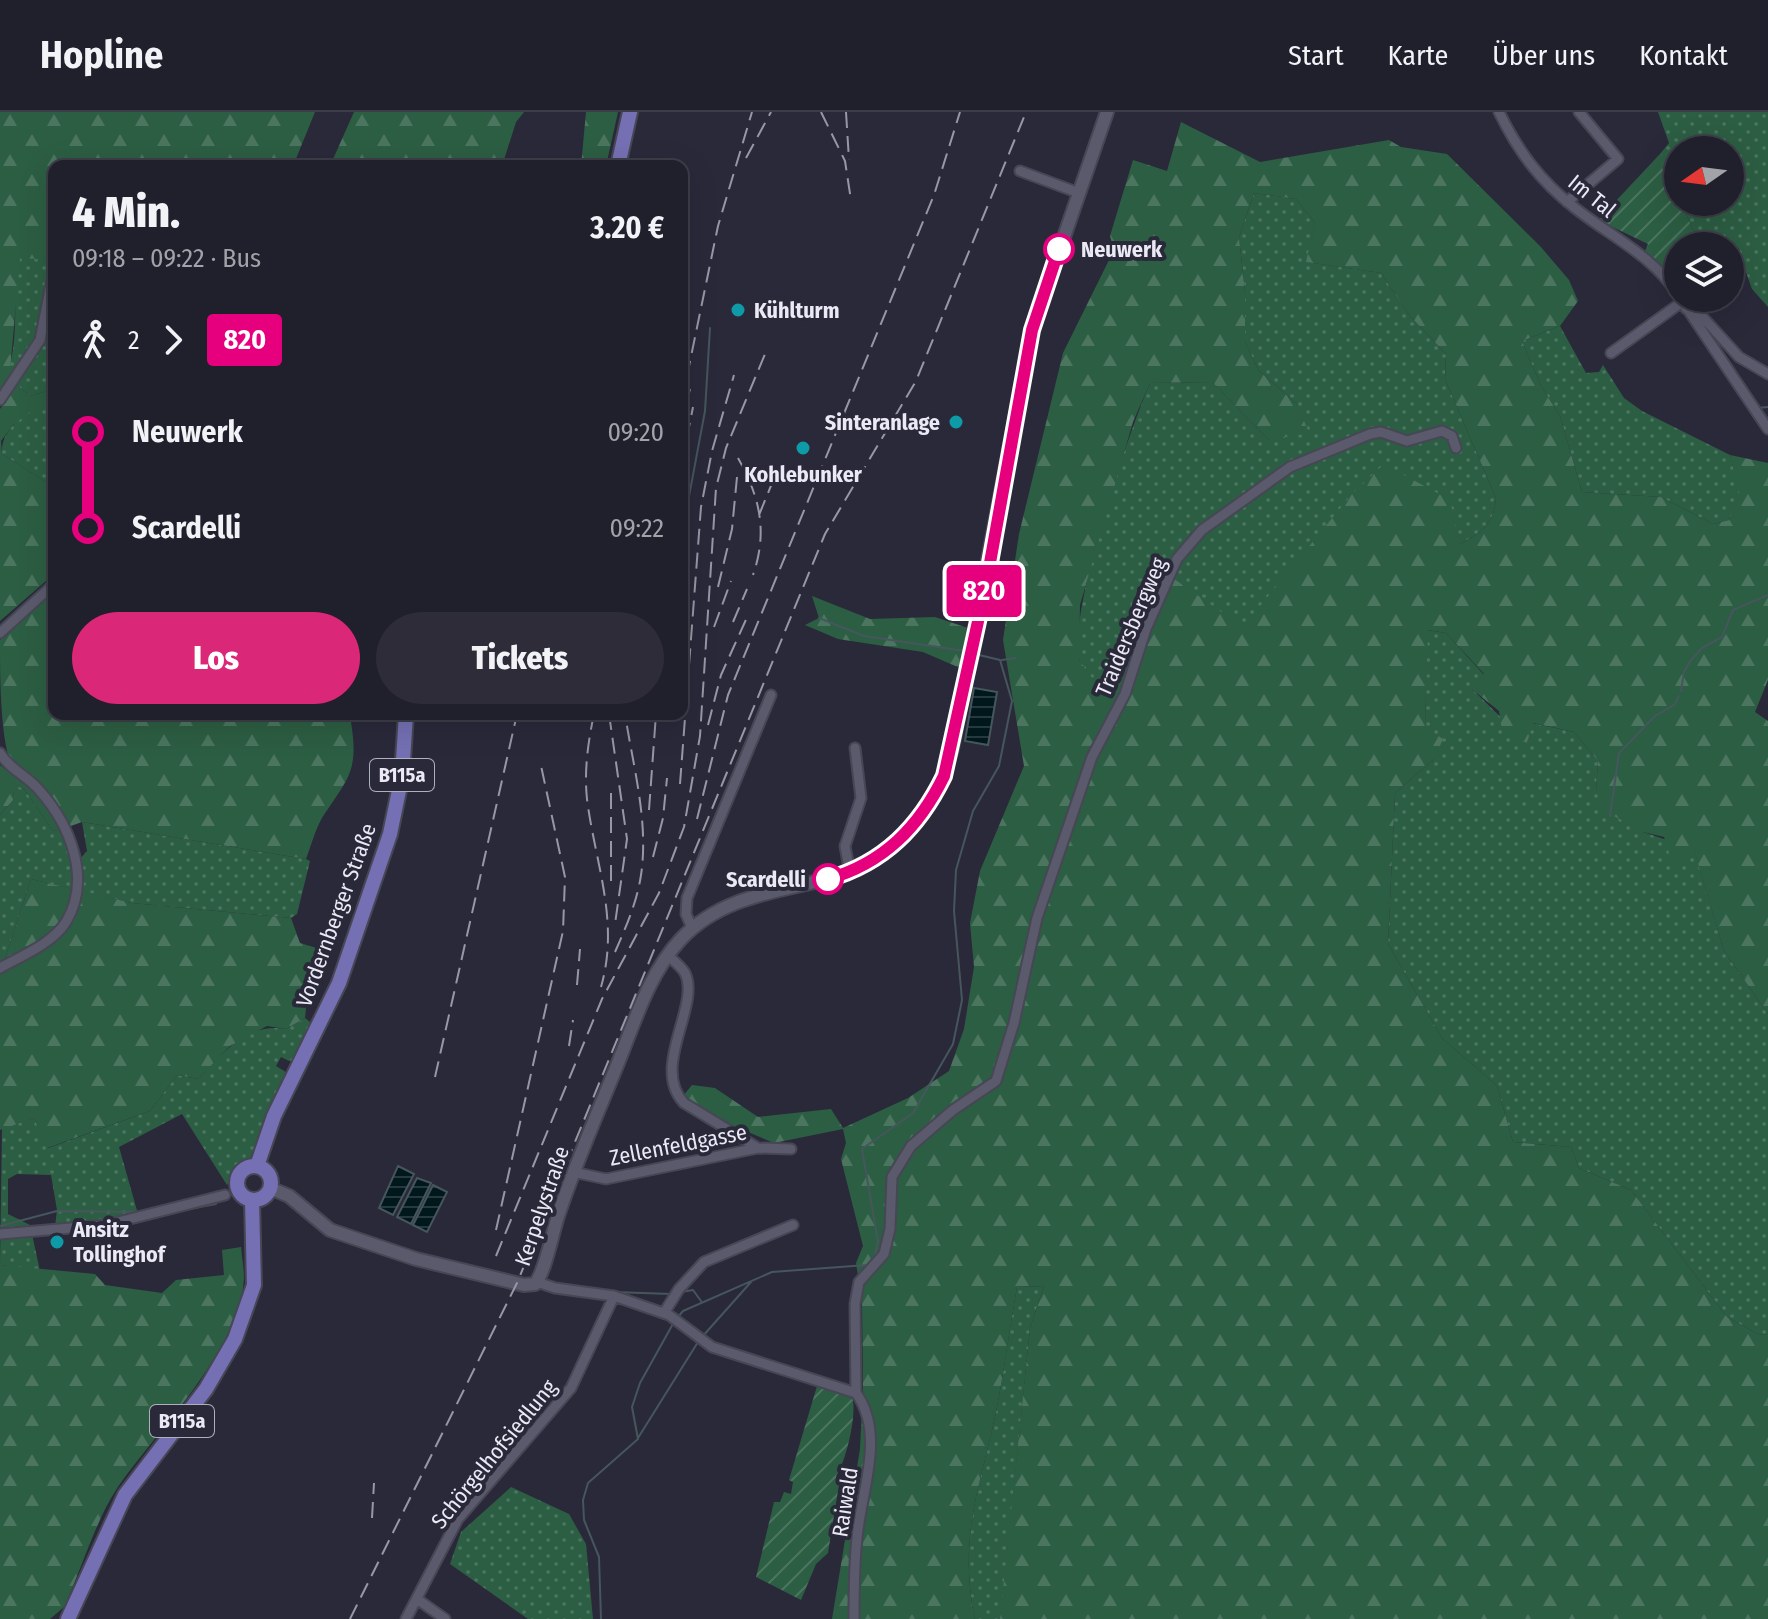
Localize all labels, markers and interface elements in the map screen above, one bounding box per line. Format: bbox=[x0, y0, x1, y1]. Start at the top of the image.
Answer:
text: Hopline bbox=[40, 32, 163, 78]
text: Start bbox=[1288, 39, 1344, 72]
text: Karte bbox=[1388, 39, 1448, 72]
text: Über uns bbox=[1492, 39, 1595, 72]
text: Kontakt bbox=[1639, 39, 1728, 72]
north arrow bbox=[1664, 136, 1744, 216]
map controls bbox=[1664, 136, 1744, 312]
street label: Im Tal bbox=[1563, 169, 1621, 223]
text: 4 Min. bbox=[72, 186, 180, 239]
text: 3.20 € bbox=[590, 210, 664, 246]
button: layers bbox=[1664, 232, 1744, 312]
marker: Neuwerk bbox=[1044, 234, 1074, 264]
place label: Neuwerk bbox=[1081, 236, 1163, 263]
text: 09:18 – 09:22 · Bus bbox=[72, 243, 261, 274]
place label: Kühlturm bbox=[754, 297, 839, 324]
marker: Kühlturm bbox=[729, 301, 747, 319]
icon: walk bbox=[72, 318, 116, 362]
icon: forward bbox=[151, 318, 195, 362]
text: 820 bbox=[223, 323, 266, 356]
text: 2 bbox=[128, 325, 139, 356]
place label: Sinteranlage bbox=[825, 409, 940, 436]
marker: Sinteranlage bbox=[947, 413, 965, 431]
text: Neuwerk bbox=[132, 414, 243, 450]
text: 09:20 bbox=[608, 417, 664, 448]
marker: Kohlebunker bbox=[794, 439, 812, 457]
place label: Kohlebunker bbox=[744, 461, 863, 488]
text: Scardelli bbox=[132, 510, 241, 546]
text: 09:22 bbox=[610, 513, 664, 544]
street label: Traidersbergweg bbox=[1090, 553, 1173, 700]
line badge: 820 bbox=[938, 565, 1030, 617]
text: 820 bbox=[963, 574, 1005, 607]
button: Los bbox=[72, 612, 360, 704]
button: Tickets bbox=[376, 612, 664, 704]
road number: B115a bbox=[370, 759, 434, 791]
street label: Vordernberger Straße bbox=[290, 820, 382, 1010]
marker: Scardelli bbox=[813, 864, 843, 894]
place label: Scardelli bbox=[726, 866, 806, 893]
street label: Zellenfeldgasse bbox=[607, 1118, 749, 1172]
street label: Kerpelystraße bbox=[509, 1143, 575, 1269]
place label: Ansitz Tollinghof bbox=[72, 1216, 167, 1268]
marker: Ansitz Tollinghof bbox=[48, 1233, 66, 1251]
street label: Schörgelhofsiedlung bbox=[426, 1373, 563, 1534]
road number: B115a bbox=[150, 1405, 214, 1437]
street label: Raiwald bbox=[826, 1465, 864, 1539]

